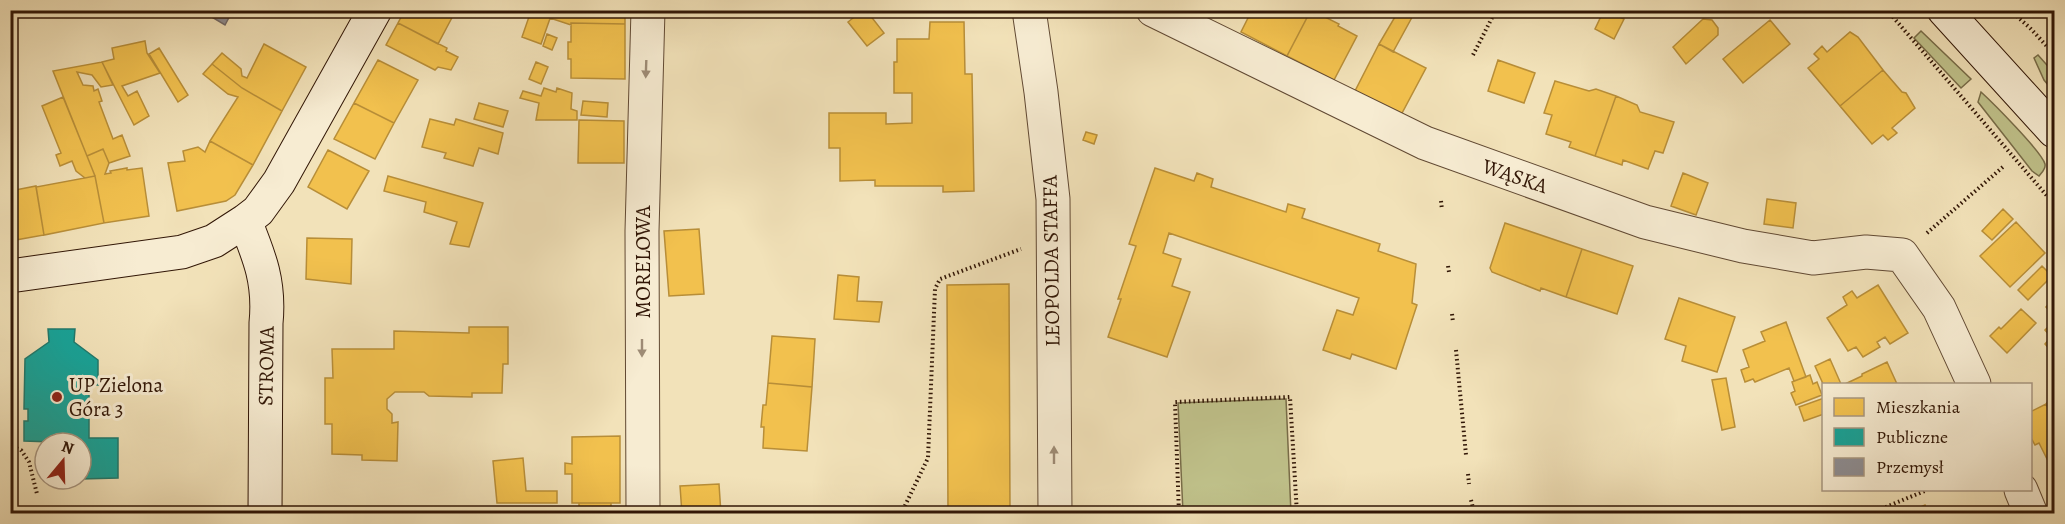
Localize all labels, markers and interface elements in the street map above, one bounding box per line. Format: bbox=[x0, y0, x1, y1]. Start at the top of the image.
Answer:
one-way arrow bbox=[642, 59, 651, 78]
street label: WĄSKA bbox=[1478, 151, 1552, 200]
street label: LEOPOLDA STAFFA bbox=[1035, 174, 1066, 347]
street label: MORELOWA bbox=[629, 205, 657, 318]
street label: STROMA bbox=[251, 325, 281, 406]
one-way arrow bbox=[637, 338, 647, 357]
place label: UP Zielona Góra 3 bbox=[69, 371, 163, 423]
legend bbox=[1822, 383, 2032, 491]
marker: UP Zielona Góra 3 bbox=[50, 390, 64, 404]
text: Mieszkania bbox=[1876, 395, 1961, 419]
text: Publiczne bbox=[1876, 425, 1948, 449]
north arrow bbox=[33, 431, 93, 491]
text: N bbox=[58, 435, 77, 460]
one-way arrow bbox=[1049, 446, 1059, 465]
text: Przemysł bbox=[1876, 455, 1944, 479]

